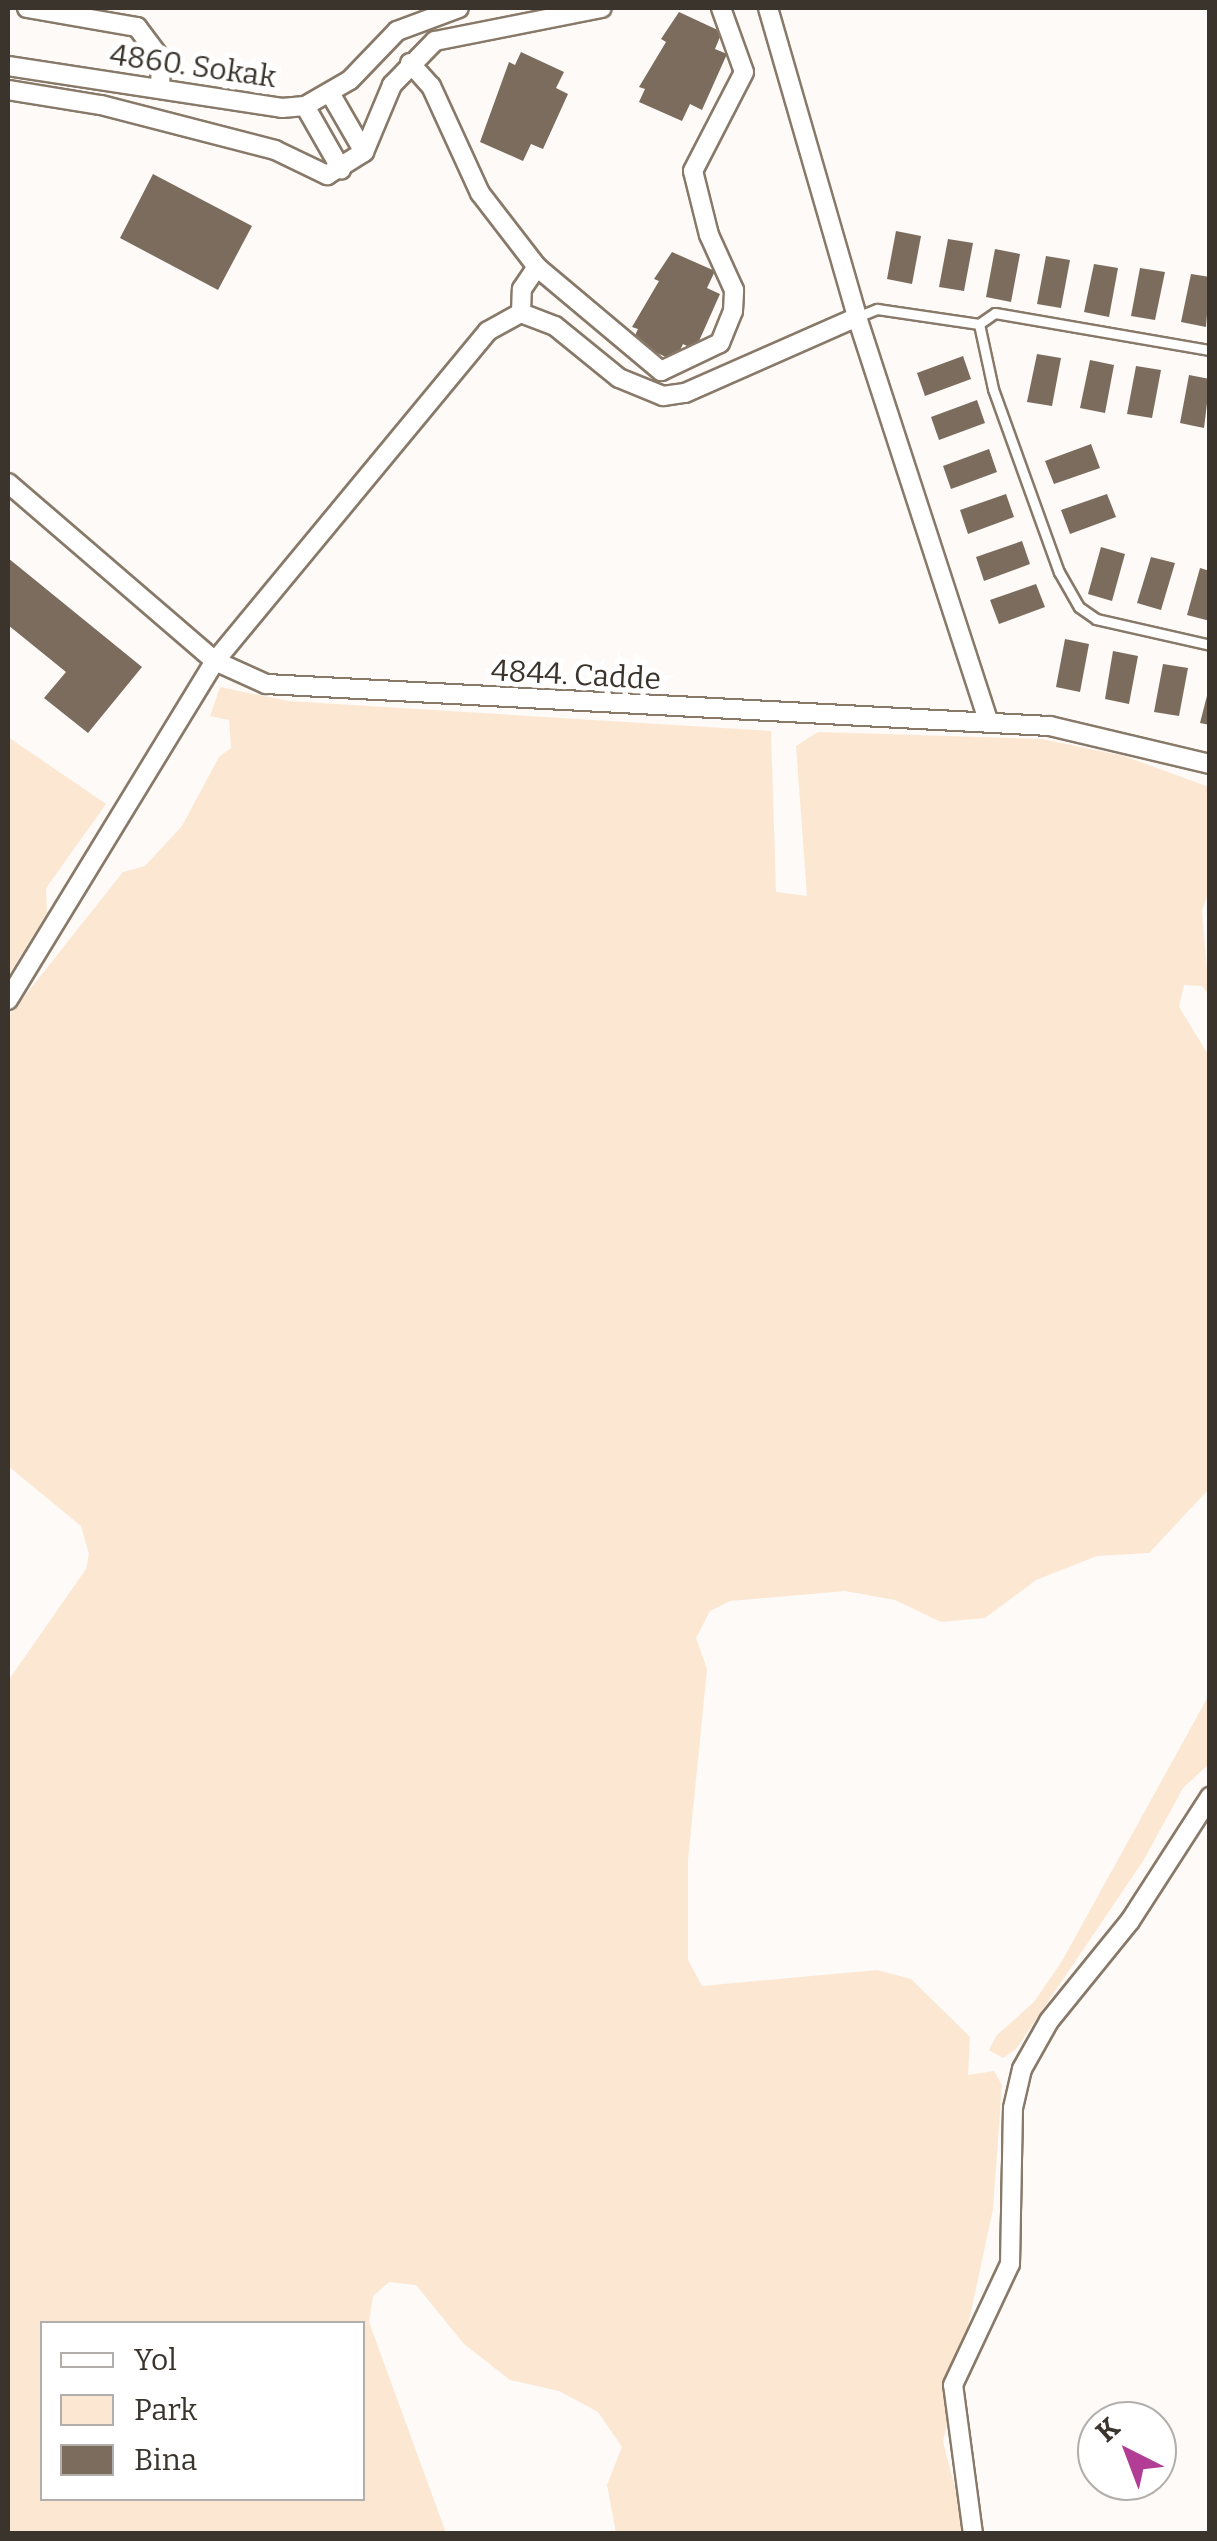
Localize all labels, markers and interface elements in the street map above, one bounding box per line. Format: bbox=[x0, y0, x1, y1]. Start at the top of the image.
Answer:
street label: 4860. Sokak bbox=[108, 37, 278, 95]
street label: 4844. Cadde bbox=[490, 653, 662, 697]
legend bbox=[40, 2321, 365, 2501]
text: Yol bbox=[134, 2342, 177, 2378]
text: Park bbox=[134, 2392, 197, 2428]
north arrow bbox=[1077, 2401, 1177, 2501]
text: K bbox=[1089, 2411, 1126, 2449]
text: Bina bbox=[134, 2442, 197, 2478]

